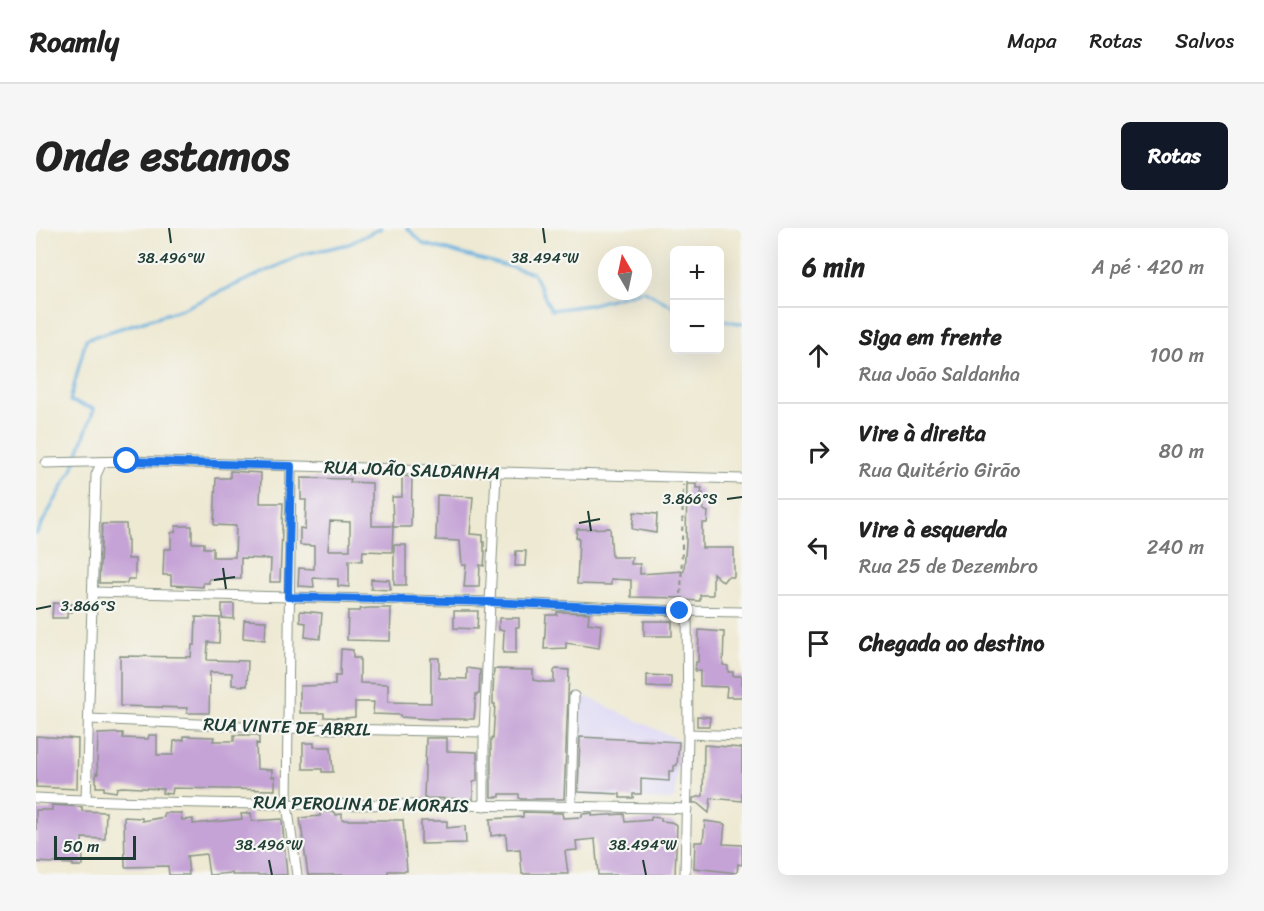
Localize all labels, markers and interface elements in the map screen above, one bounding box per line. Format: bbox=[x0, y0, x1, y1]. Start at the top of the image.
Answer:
text: Roamly bbox=[30, 17, 119, 66]
text: Mapa bbox=[1007, 22, 1056, 60]
text: Rotas bbox=[1089, 22, 1142, 60]
text: Salvos bbox=[1175, 22, 1234, 60]
text: Onde estamos bbox=[36, 119, 290, 193]
button: Rotas bbox=[1121, 122, 1228, 190]
text: 6 min bbox=[802, 244, 865, 290]
text: 38.496°W bbox=[138, 245, 205, 271]
text: 38.494°W bbox=[511, 245, 579, 271]
north arrow bbox=[598, 246, 652, 300]
map controls bbox=[670, 246, 724, 354]
button: + bbox=[670, 246, 724, 300]
text: A pé · 420 m bbox=[1092, 250, 1204, 285]
button: − bbox=[670, 300, 724, 354]
text: Siga em frente bbox=[859, 318, 1002, 357]
text: 100 m bbox=[1150, 338, 1204, 373]
icon: ahead bbox=[802, 339, 835, 372]
text: Rua João Saldanha bbox=[859, 357, 1020, 392]
text: Vire à direita bbox=[859, 414, 986, 453]
text: 80 m bbox=[1159, 434, 1204, 469]
icon: right bbox=[802, 435, 835, 468]
route start bbox=[113, 447, 139, 473]
street label: RUA JOÃO SALDANHA bbox=[324, 451, 500, 489]
text: Rua Quitério Girão bbox=[859, 453, 1021, 488]
text: 3.866°S bbox=[663, 486, 718, 512]
text: Vire à esquerda bbox=[859, 510, 1007, 549]
text: 240 m bbox=[1147, 530, 1204, 565]
icon: left bbox=[802, 531, 835, 564]
text: Rua 25 de Dezembro bbox=[859, 549, 1038, 584]
text: 3.866°S bbox=[61, 593, 116, 619]
route end bbox=[666, 597, 692, 623]
text: Chegada ao destino bbox=[859, 624, 1044, 663]
icon: arrive bbox=[802, 627, 835, 660]
street label: RUA VINTE DE ABRIL bbox=[203, 708, 372, 746]
street label: RUA PEROLINA DE MORAIS bbox=[253, 786, 469, 822]
text: 50 m bbox=[63, 832, 99, 861]
text: 38.496°W bbox=[236, 832, 303, 858]
text: 38.494°W bbox=[609, 832, 677, 858]
scale bar bbox=[54, 833, 136, 860]

